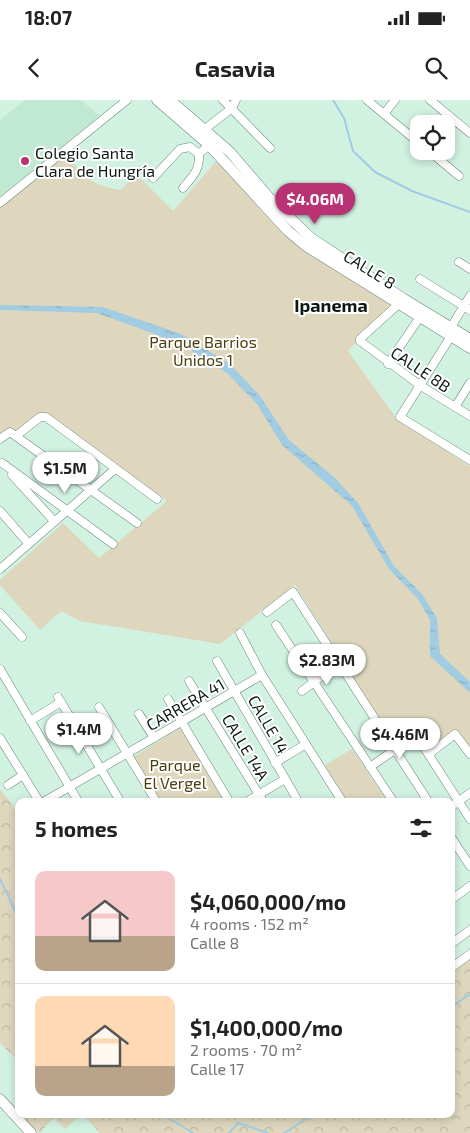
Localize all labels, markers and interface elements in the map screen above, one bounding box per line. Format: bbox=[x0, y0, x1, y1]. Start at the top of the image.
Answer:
text: 18:07 bbox=[25, 6, 72, 29]
icon: back bbox=[20, 54, 48, 82]
icon: search bbox=[422, 54, 450, 82]
text: Casavia bbox=[195, 55, 275, 81]
map controls bbox=[410, 115, 455, 160]
button: locate bbox=[410, 115, 455, 160]
place label: Colegio Santa Clara de Hungría bbox=[35, 143, 155, 180]
marker: Colegio Santa Clara de Hungría bbox=[19, 155, 31, 167]
pin: $4.06M bbox=[274, 182, 356, 225]
text: $4.06M bbox=[286, 189, 344, 208]
street label: CALLE 8 bbox=[340, 246, 400, 292]
district label: Ipanema bbox=[294, 294, 368, 316]
park label: Parque Barrios Unidos 1 bbox=[149, 332, 257, 369]
street label: CALLE 8B bbox=[388, 342, 454, 396]
pin: $1.5M bbox=[30, 452, 100, 494]
text: $1.5M bbox=[43, 458, 87, 477]
pin: $2.83M bbox=[286, 644, 368, 686]
text: $2.83M bbox=[299, 650, 355, 669]
street label: CARRERA 41 bbox=[143, 674, 227, 734]
street label: CALLE 14 bbox=[245, 691, 293, 757]
street label: CALLE 14A bbox=[219, 710, 273, 784]
pin: $1.4M bbox=[44, 712, 114, 755]
pin: $4.46M bbox=[359, 718, 441, 760]
text: $1.4M bbox=[57, 719, 101, 738]
text: $4.46M bbox=[371, 724, 429, 743]
park label: Parque El Vergel bbox=[144, 755, 207, 792]
icon: filters bbox=[407, 814, 435, 842]
text: 5 homes bbox=[35, 816, 118, 841]
text: $4,060,000/mo bbox=[190, 889, 346, 914]
icon: home bbox=[75, 891, 135, 951]
text: 4 rooms · 152 m² bbox=[190, 914, 309, 933]
text: Calle 8 bbox=[190, 933, 239, 952]
text: $1,400,000/mo bbox=[190, 1015, 343, 1040]
icon: home bbox=[75, 1016, 135, 1076]
text: 2 rooms · 70 m² bbox=[190, 1040, 302, 1059]
text: Calle 17 bbox=[190, 1059, 244, 1078]

